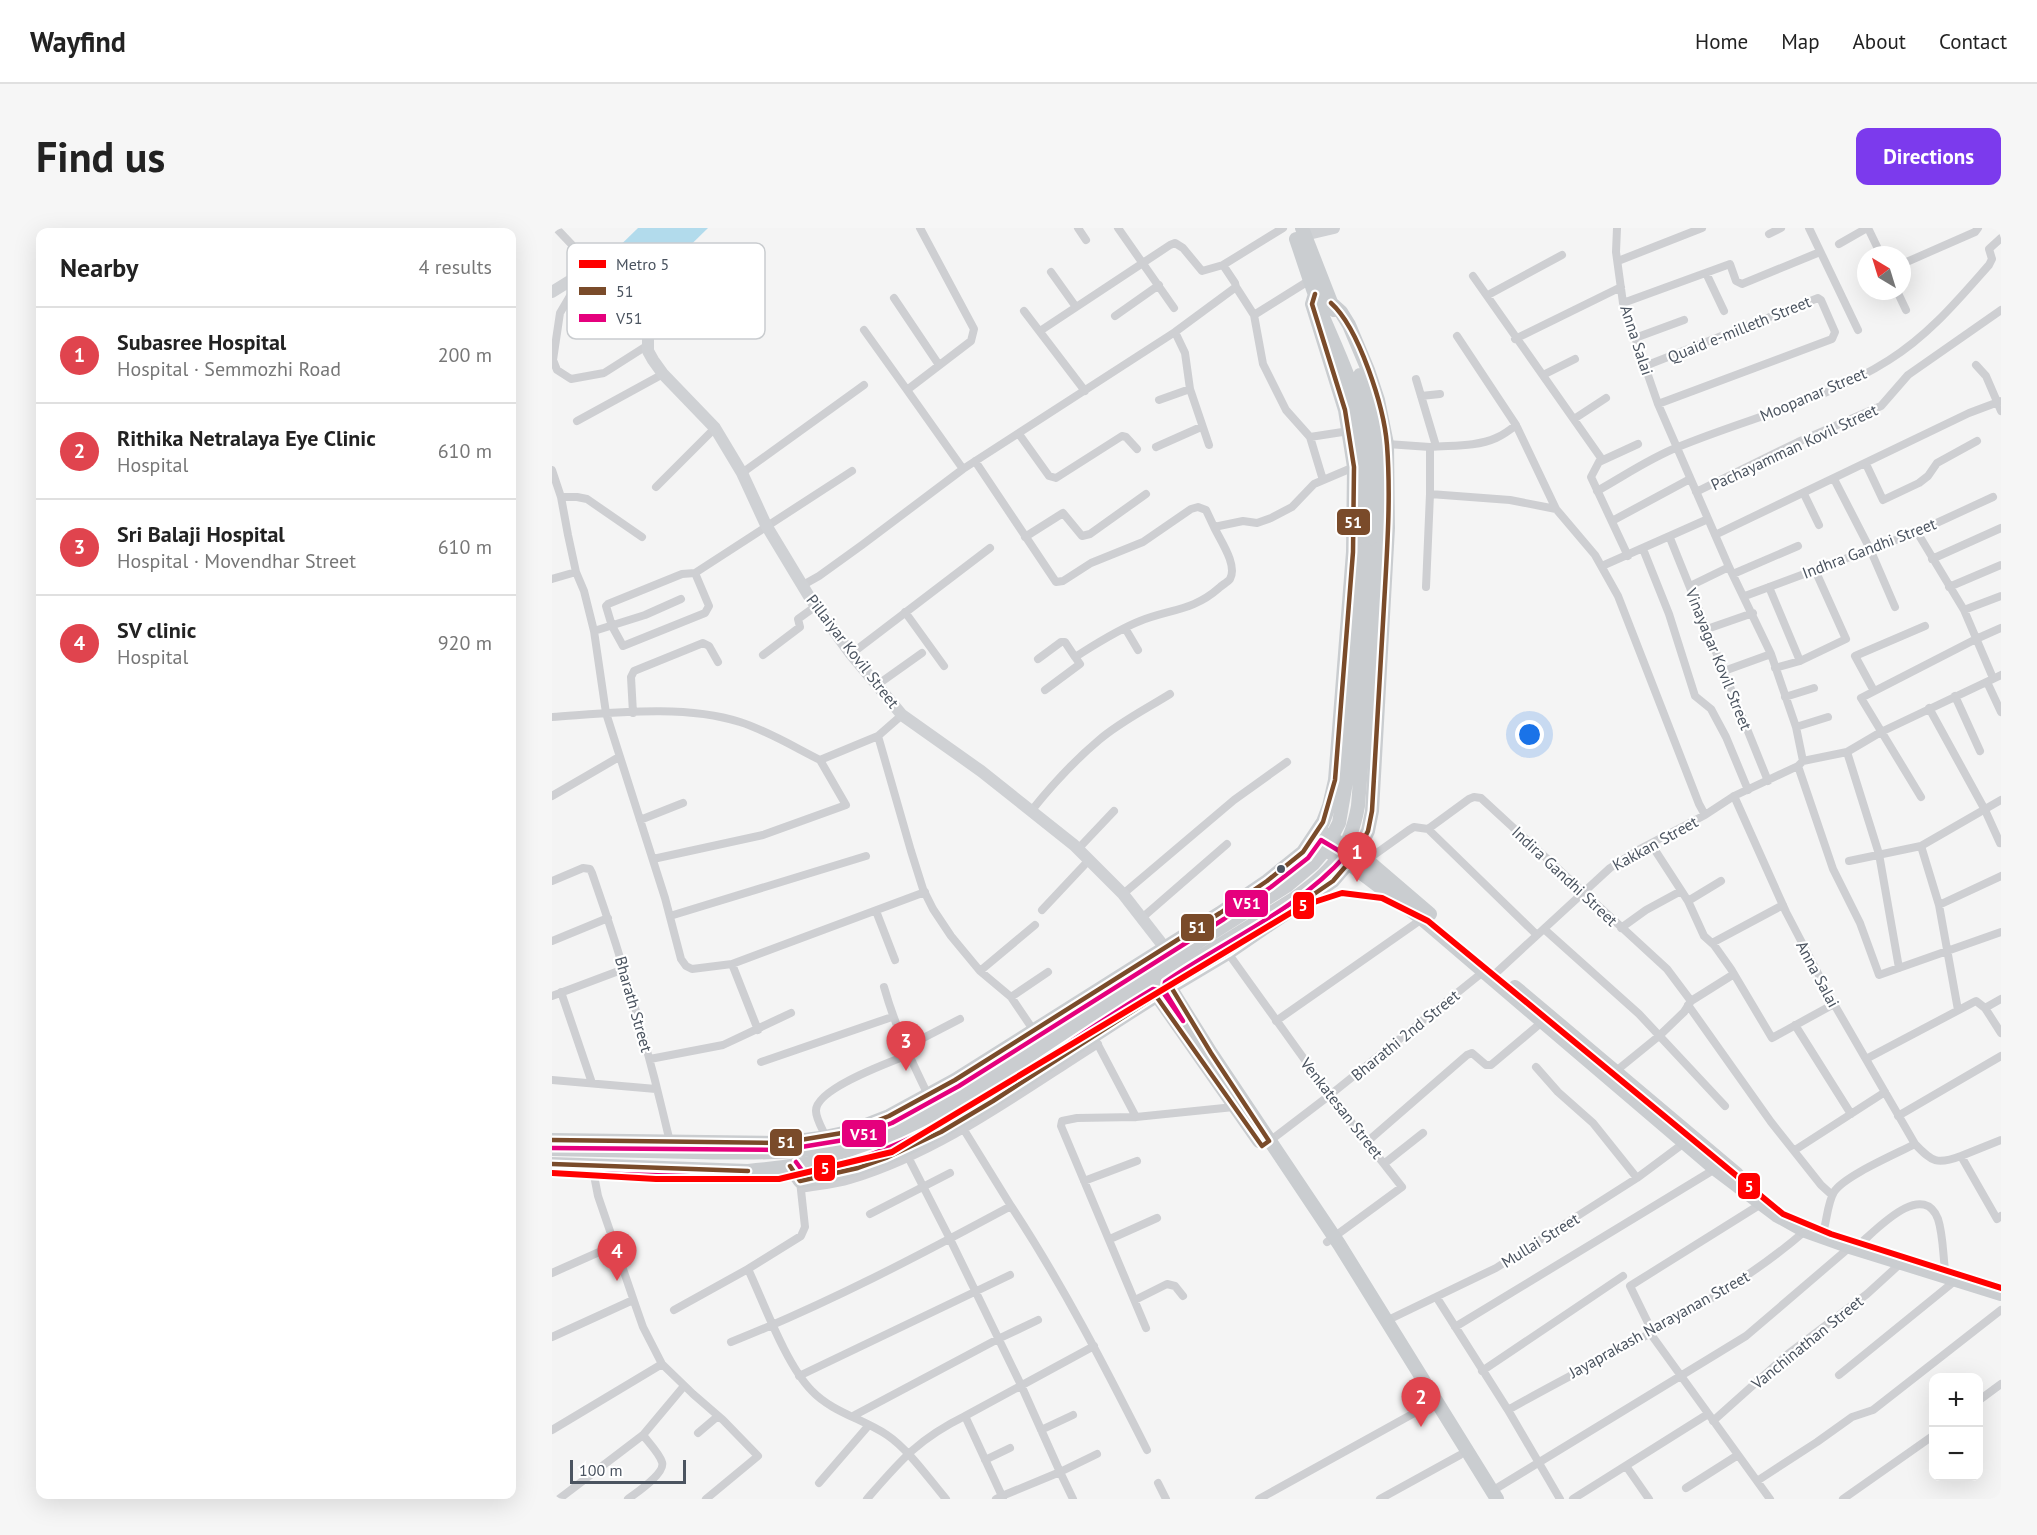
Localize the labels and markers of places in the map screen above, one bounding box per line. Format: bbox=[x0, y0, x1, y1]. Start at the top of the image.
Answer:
pin: 1 bbox=[1338, 832, 1376, 882]
unlabelled marker bbox=[1275, 863, 1287, 875]
pin: 3 bbox=[886, 1022, 926, 1071]
pin: 4 bbox=[598, 1232, 636, 1281]
pin: 2 bbox=[1402, 1378, 1440, 1427]

